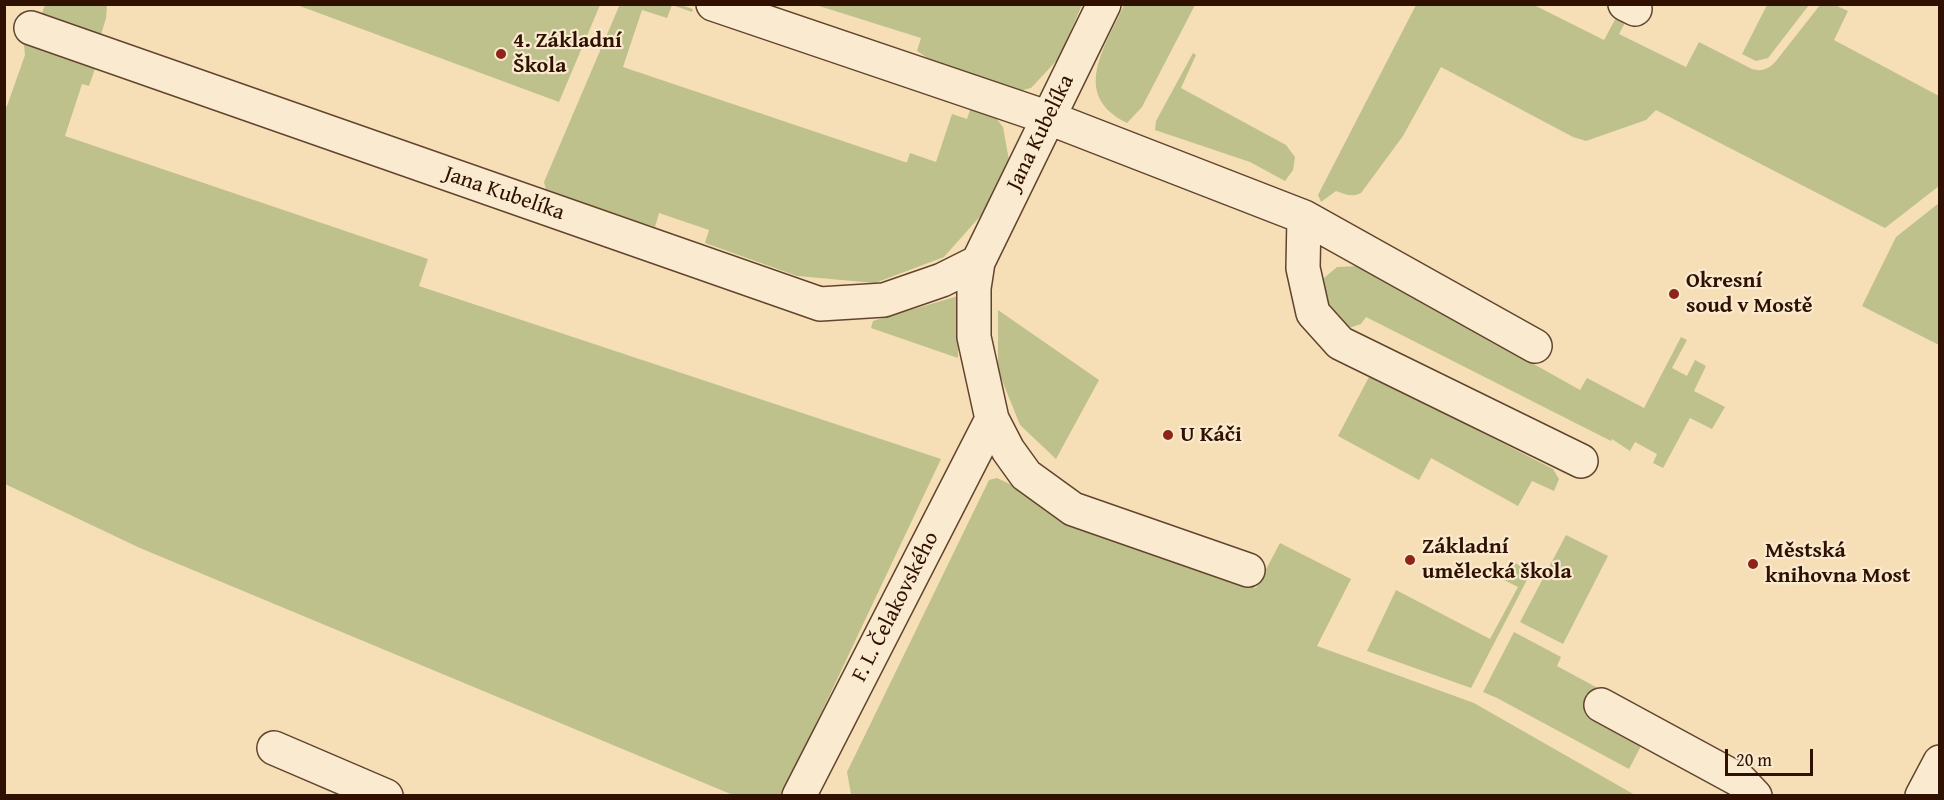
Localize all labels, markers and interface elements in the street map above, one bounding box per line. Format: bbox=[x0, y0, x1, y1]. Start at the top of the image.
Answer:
place label: 4. Základní Škola bbox=[513, 28, 622, 80]
marker: 4. Základní Škola bbox=[494, 47, 508, 61]
street label: Jana Kubelíka bbox=[1002, 71, 1080, 195]
street label: Jana Kubelíka bbox=[440, 161, 568, 227]
place label: Okresní soud v Mostě bbox=[1686, 268, 1813, 320]
marker: Okresní soud v Mostě bbox=[1667, 287, 1681, 301]
place label: U Káči bbox=[1180, 422, 1242, 448]
marker: U Káči bbox=[1161, 428, 1175, 442]
street label: F. L. Čelakovského bbox=[847, 528, 945, 686]
place label: Základní umělecká škola bbox=[1422, 534, 1572, 586]
place label: Městská knihovna Most bbox=[1765, 538, 1910, 590]
marker: Základní umělecká škola bbox=[1403, 553, 1417, 567]
marker: Městská knihovna Most bbox=[1746, 557, 1760, 571]
scale bar bbox=[1728, 737, 1816, 775]
text: 20 m bbox=[1736, 746, 1772, 773]

